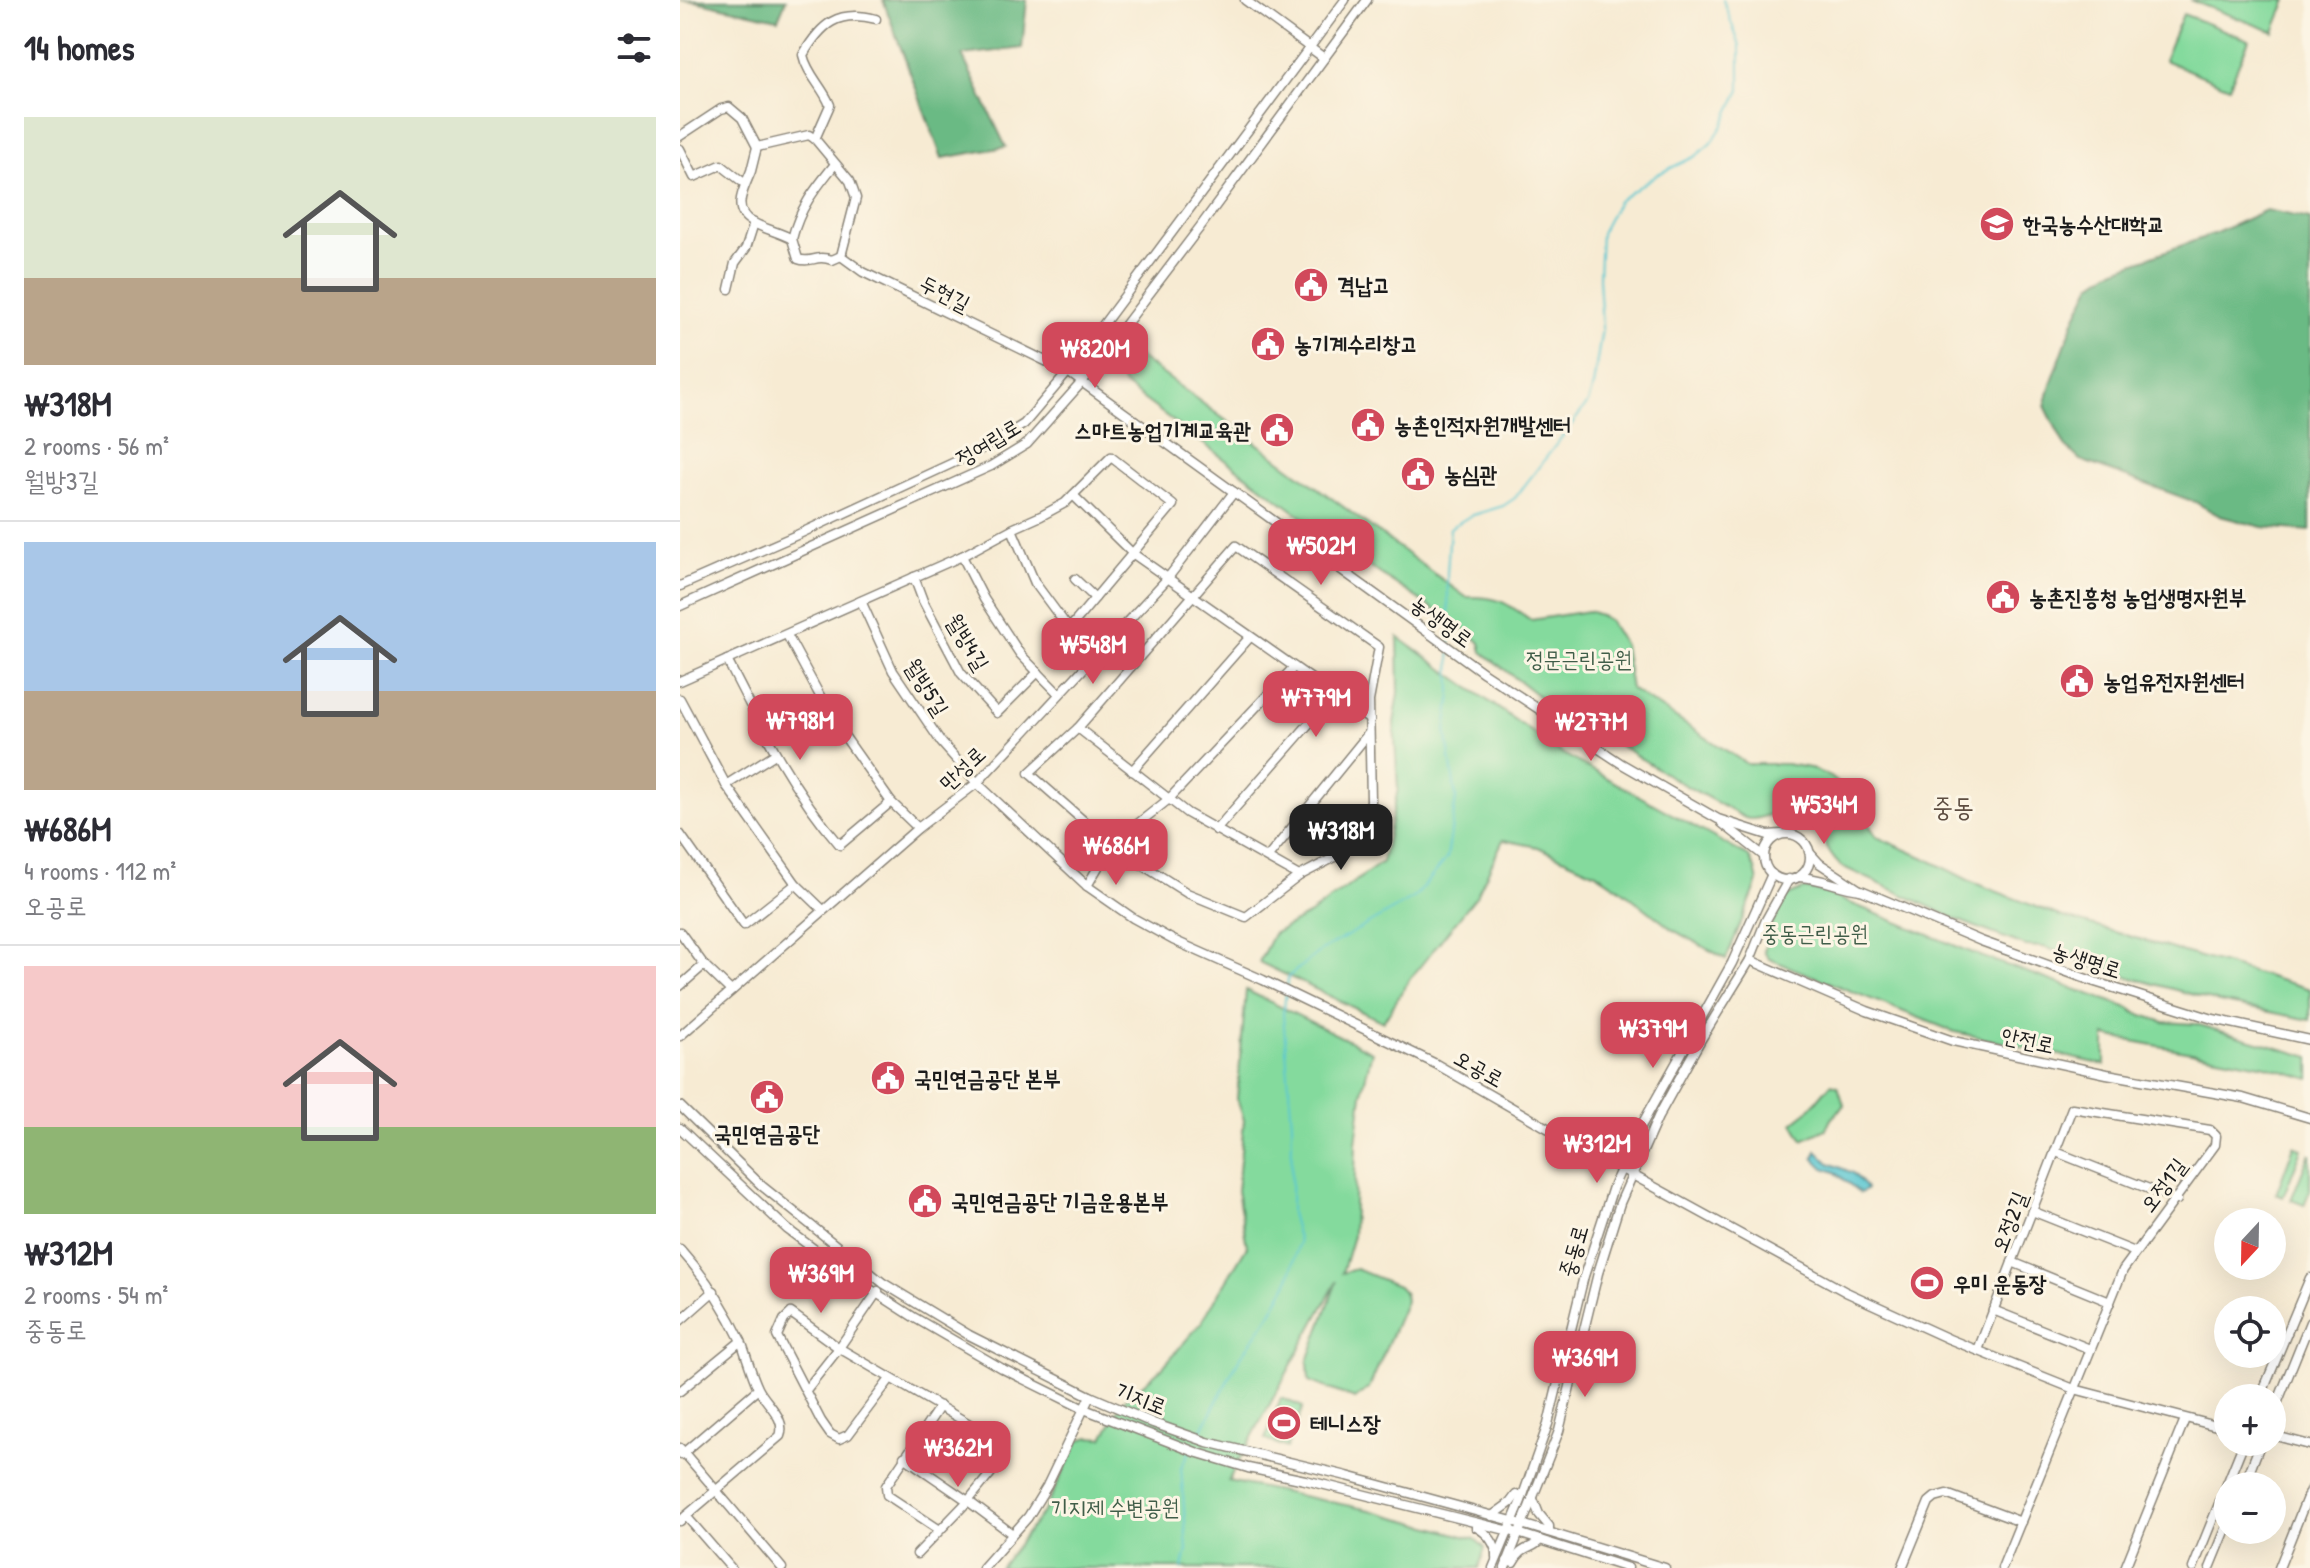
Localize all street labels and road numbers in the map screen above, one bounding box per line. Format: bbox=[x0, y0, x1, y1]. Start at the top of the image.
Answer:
street label: 두현길 bbox=[915, 268, 976, 319]
street label: 정여립로 bbox=[950, 411, 1026, 473]
street label: 농생명로 bbox=[1405, 588, 1479, 654]
street label: 월방4길 bbox=[939, 608, 997, 676]
street label: 월방5길 bbox=[898, 653, 956, 722]
street label: 만성로 bbox=[932, 739, 992, 797]
street label: 농생명로 bbox=[2049, 935, 2125, 985]
street label: 안전로 bbox=[1999, 1020, 2057, 1060]
street label: 오공로 bbox=[1449, 1042, 1509, 1094]
street label: 오정1길 bbox=[2133, 1151, 2194, 1218]
street label: 오정2길 bbox=[1984, 1187, 2034, 1257]
street label: 중동로 bbox=[1551, 1221, 1595, 1281]
street label: 기지로 bbox=[1111, 1374, 1171, 1422]

